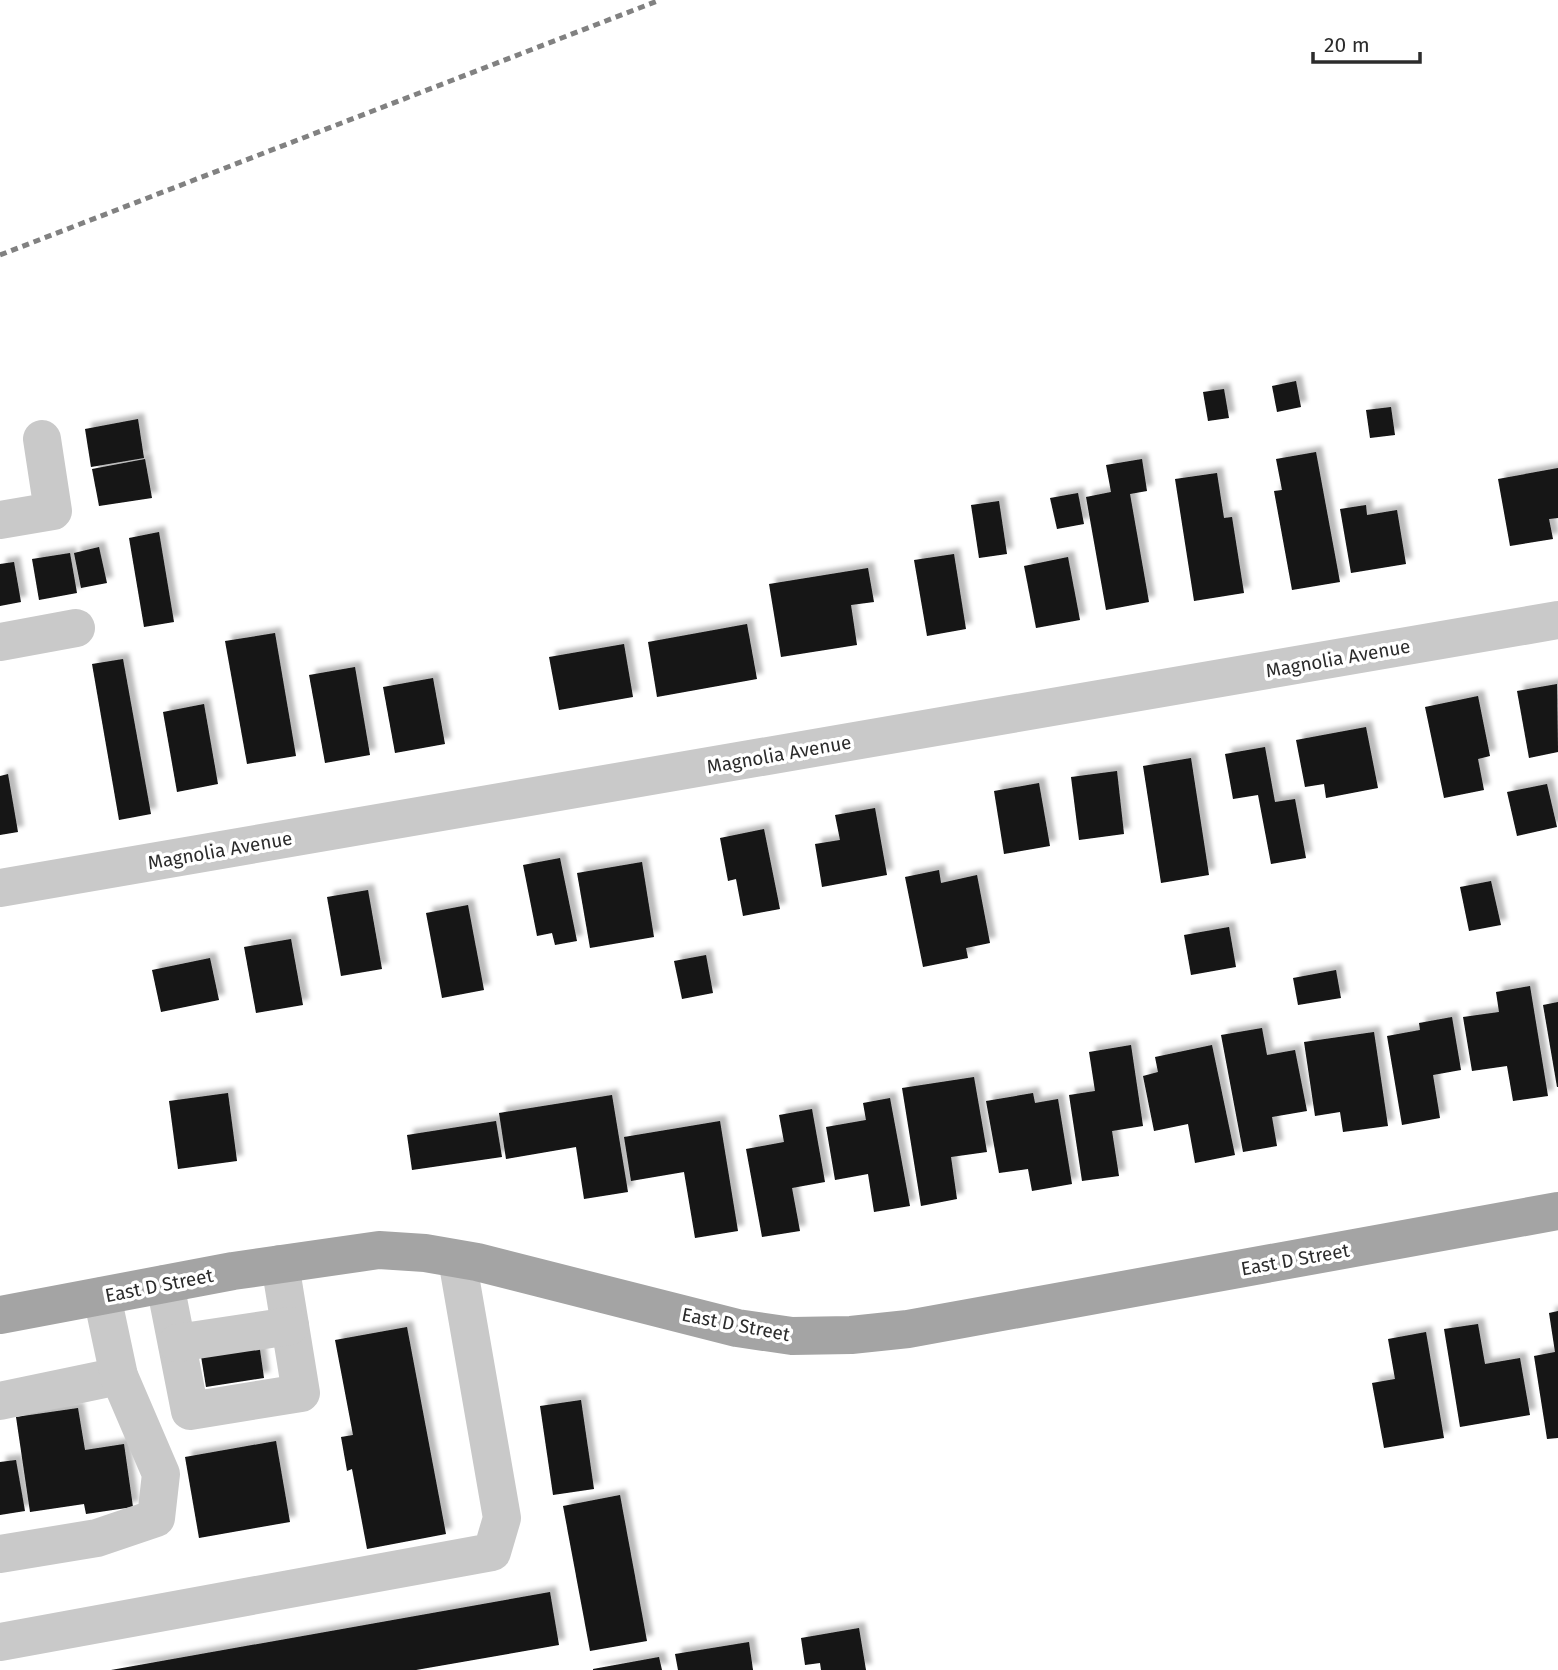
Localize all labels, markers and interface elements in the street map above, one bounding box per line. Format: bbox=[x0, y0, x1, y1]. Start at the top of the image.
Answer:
scale bar bbox=[1313, 21, 1420, 65]
text: 20 m bbox=[1324, 32, 1370, 58]
street label: Magnolia Avenue bbox=[1264, 634, 1412, 683]
street label: Magnolia Avenue bbox=[705, 730, 853, 779]
street label: Magnolia Avenue bbox=[146, 826, 294, 875]
street label: East D Street bbox=[1239, 1239, 1351, 1280]
street label: East D Street bbox=[103, 1264, 215, 1307]
street label: East D Street bbox=[680, 1303, 792, 1346]

